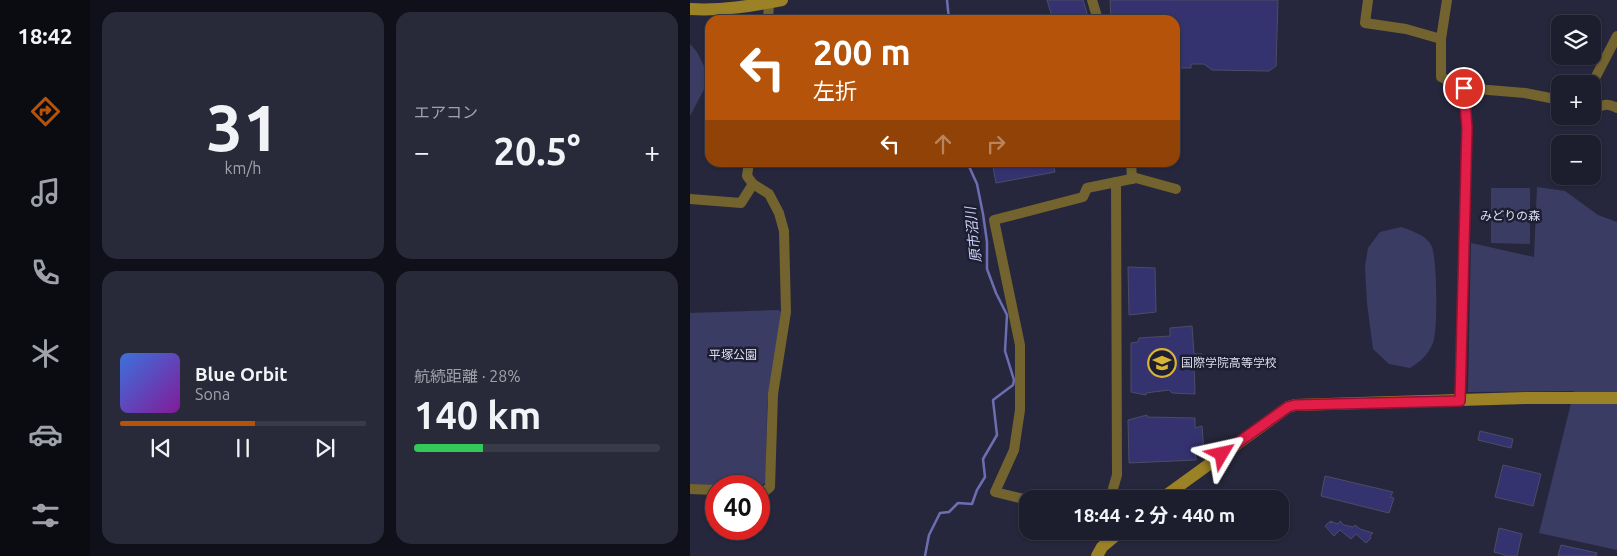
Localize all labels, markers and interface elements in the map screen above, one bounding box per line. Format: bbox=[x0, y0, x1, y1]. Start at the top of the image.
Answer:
map controls bbox=[1551, 15, 1601, 185]
button: layers bbox=[1551, 15, 1601, 65]
text: 18:42 bbox=[17, 23, 73, 48]
text: 200 m bbox=[813, 32, 911, 72]
icon: left bbox=[730, 35, 795, 100]
pin bbox=[1443, 67, 1485, 109]
icon: arrive bbox=[1450, 74, 1478, 102]
button: + bbox=[1551, 75, 1601, 125]
text: 左折 bbox=[813, 78, 857, 103]
text: 31 bbox=[206, 90, 280, 163]
icon: directions bbox=[28, 94, 63, 129]
text: エアコン bbox=[414, 103, 478, 121]
text: 20.5° bbox=[493, 130, 581, 172]
icon: left bbox=[876, 130, 904, 158]
icon: ahead bbox=[929, 130, 957, 158]
icon: right bbox=[982, 130, 1010, 158]
button: − bbox=[1551, 135, 1601, 185]
text: − bbox=[414, 136, 430, 167]
text: + bbox=[644, 136, 660, 167]
text: km/h bbox=[225, 159, 261, 177]
icon: music bbox=[28, 175, 63, 210]
water label: 原市沼川 bbox=[962, 204, 984, 264]
park label: みどりの森 bbox=[1480, 209, 1540, 222]
icon: phone bbox=[28, 255, 63, 290]
icon: climate bbox=[28, 336, 63, 371]
park label: 平塚公園 bbox=[709, 348, 757, 361]
school or university icon: 国際学院高等学校 bbox=[1147, 348, 1177, 378]
place label: 国際学院高等学校 bbox=[1181, 356, 1277, 369]
text: Blue Orbit bbox=[195, 363, 288, 385]
text: 航続距離 · 28% bbox=[414, 367, 521, 385]
text: Sona bbox=[195, 385, 230, 403]
text: 140 km bbox=[414, 394, 541, 436]
icon: car bbox=[28, 417, 63, 452]
position arrow bbox=[1195, 427, 1247, 479]
icon: previous bbox=[147, 434, 175, 462]
icon: pause bbox=[229, 434, 257, 462]
icon: next bbox=[311, 434, 339, 462]
speed limit sign: 40 bbox=[705, 475, 770, 540]
icon: filters bbox=[28, 498, 63, 533]
text: 18:44 · 2 分 · 440 m bbox=[1073, 504, 1235, 526]

